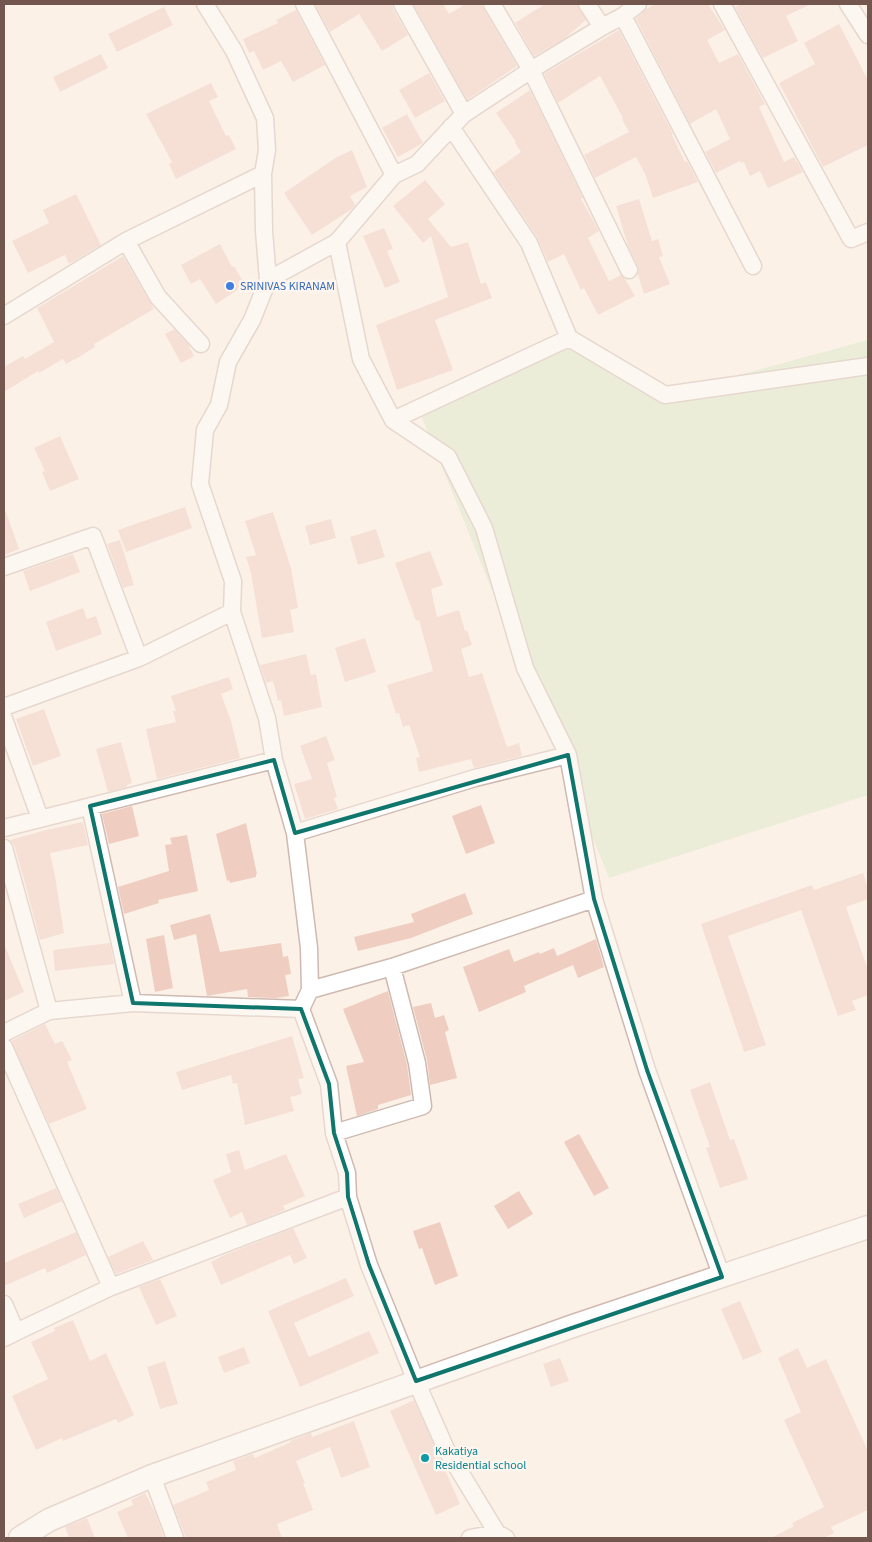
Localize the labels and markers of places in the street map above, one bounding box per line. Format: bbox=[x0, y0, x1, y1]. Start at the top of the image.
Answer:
place label: SRINIVAS KIRANAM bbox=[240, 278, 335, 295]
marker: SRINIVAS KIRANAM bbox=[224, 280, 236, 292]
place label: Kakatiya Residential school bbox=[435, 1443, 526, 1474]
marker: Kakatiya Residential school bbox=[419, 1452, 431, 1464]

